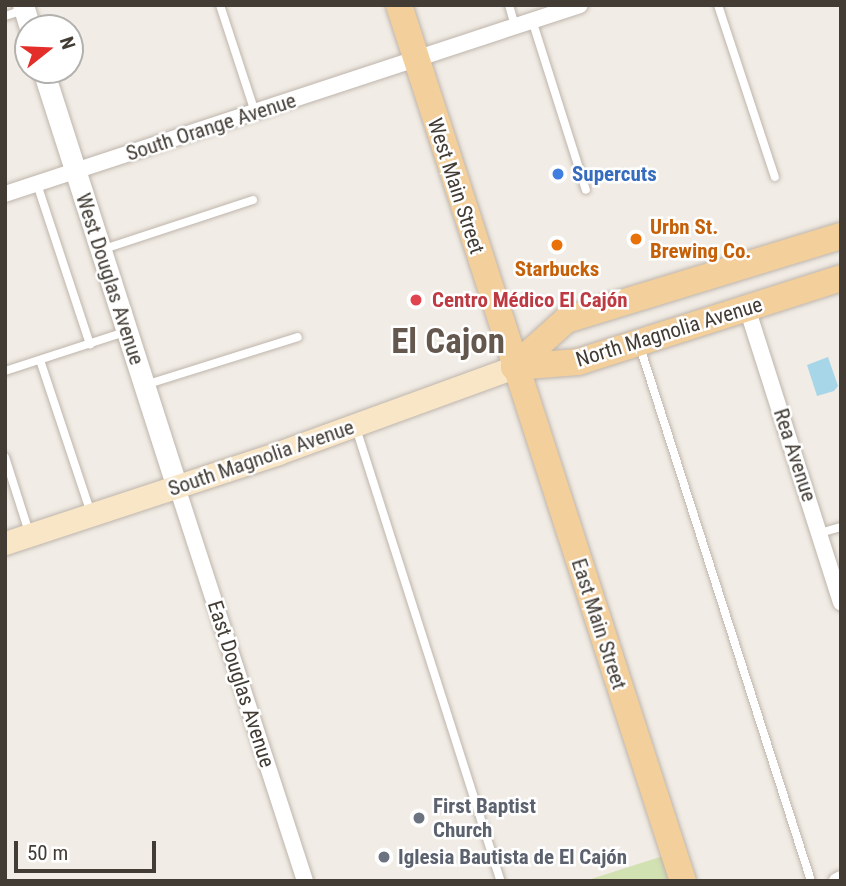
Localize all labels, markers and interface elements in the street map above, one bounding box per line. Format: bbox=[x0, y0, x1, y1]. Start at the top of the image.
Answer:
north arrow bbox=[14, 14, 84, 84]
text: N bbox=[55, 34, 80, 52]
street label: South Orange Avenue bbox=[123, 88, 299, 166]
street label: West Main Street bbox=[422, 115, 490, 257]
place label: Supercuts bbox=[572, 161, 657, 187]
marker: Supercuts bbox=[550, 166, 566, 182]
street label: West Douglas Avenue bbox=[70, 190, 150, 368]
place label: Urbn St. Brewing Co. bbox=[650, 214, 751, 264]
marker: Urbn St. Brewing Co. bbox=[628, 231, 644, 247]
marker: Starbucks bbox=[549, 237, 565, 253]
place label: Starbucks bbox=[515, 256, 599, 282]
place label: Centro Médico El Cajón bbox=[432, 287, 628, 313]
marker: Centro Médico El Cajón bbox=[406, 290, 426, 310]
street label: North Magnolia Avenue bbox=[573, 292, 765, 372]
district label: El Cajon bbox=[391, 321, 505, 363]
street label: Rea Avenue bbox=[768, 405, 822, 505]
street label: South Magnolia Avenue bbox=[165, 414, 357, 502]
street label: East Main Street bbox=[566, 555, 632, 693]
street label: East Douglas Avenue bbox=[202, 597, 280, 771]
place label: First Baptist Church bbox=[433, 793, 536, 843]
marker: First Baptist Church bbox=[411, 810, 427, 826]
scale bar bbox=[18, 826, 159, 870]
text: 50 m bbox=[27, 841, 68, 865]
place label: Iglesia Bautista de El Cajón bbox=[398, 844, 627, 870]
marker: Iglesia Bautista de El Cajón bbox=[376, 849, 392, 865]

